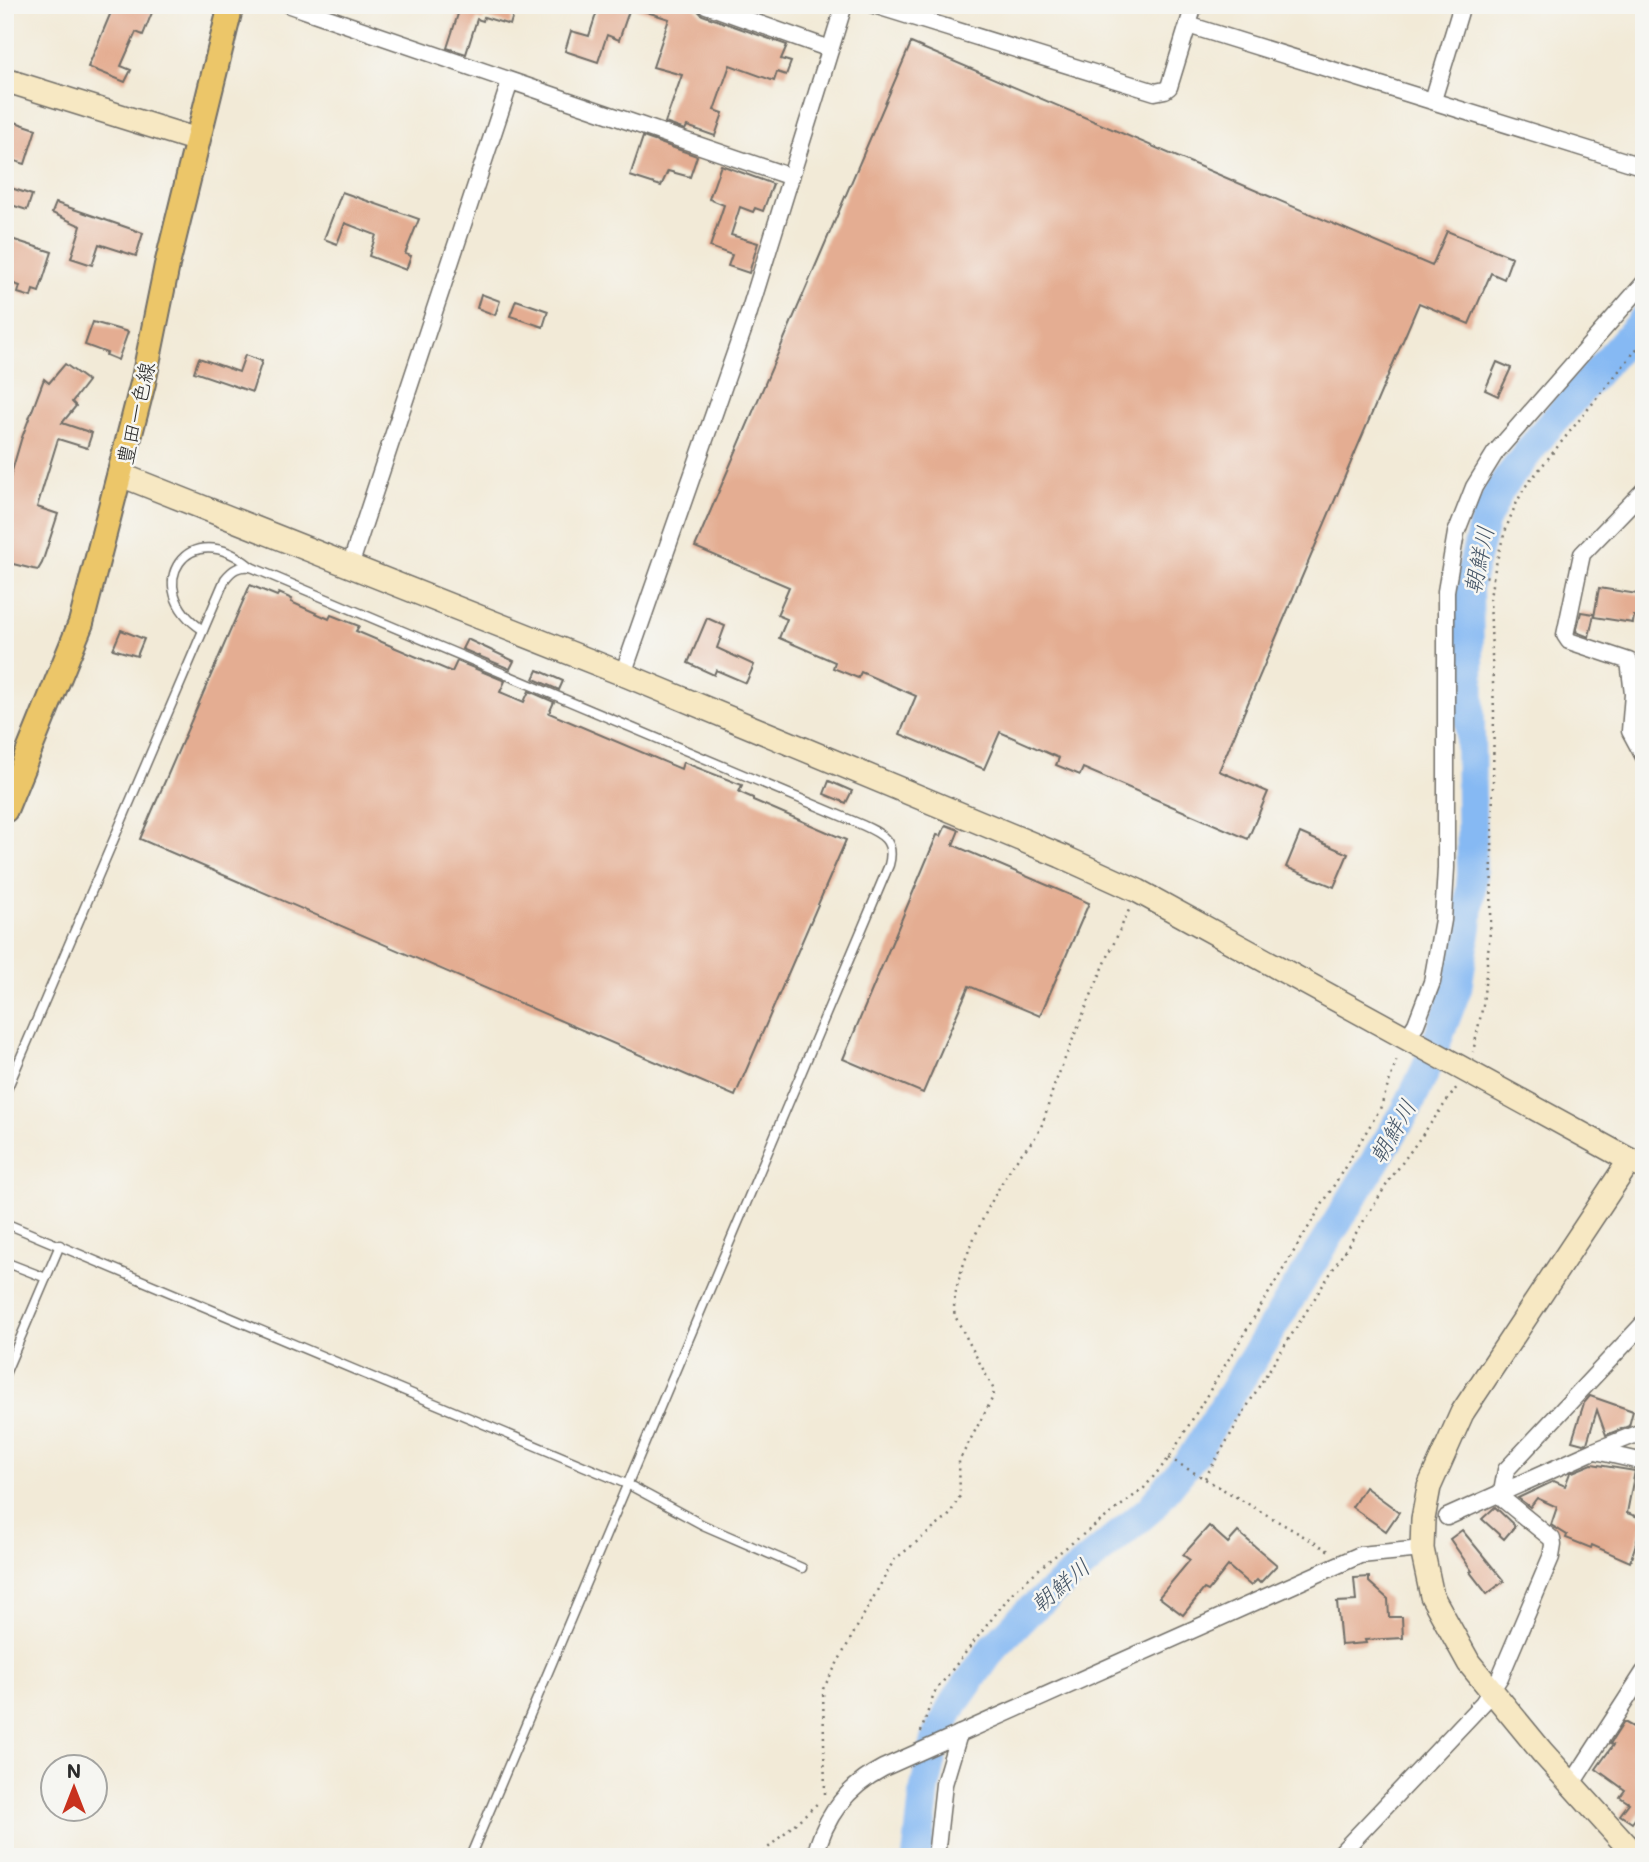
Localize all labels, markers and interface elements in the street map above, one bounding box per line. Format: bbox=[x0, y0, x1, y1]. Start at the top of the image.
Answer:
street label: 豊田一色線 bbox=[110, 359, 160, 467]
water label: 朝鮮川 bbox=[1456, 523, 1500, 597]
water label: 朝鮮川 bbox=[1362, 1094, 1422, 1168]
water label: 朝鮮川 bbox=[1024, 1551, 1096, 1619]
north arrow bbox=[38, 1754, 108, 1824]
text: N bbox=[67, 1758, 81, 1783]

